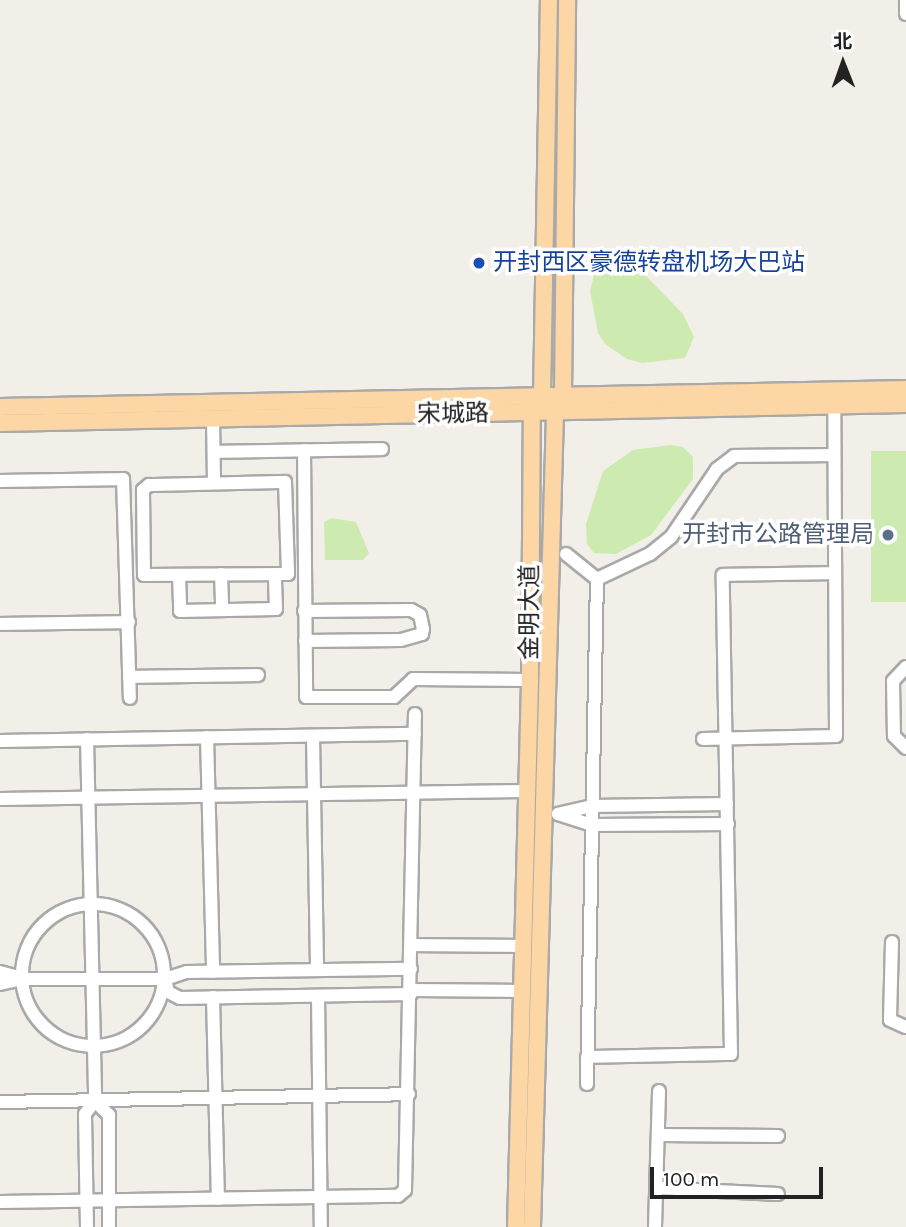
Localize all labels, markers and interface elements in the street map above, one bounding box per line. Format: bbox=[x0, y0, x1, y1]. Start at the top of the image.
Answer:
north arrow bbox=[808, 28, 878, 98]
text: 北 bbox=[833, 31, 852, 53]
place label: 开封西区豪德转盘机场大巴站 bbox=[493, 249, 805, 277]
marker: 开封西区豪德转盘机场大巴站 bbox=[471, 255, 487, 271]
street label: 宋城路 bbox=[417, 399, 489, 429]
place label: 开封市公路管理局 bbox=[682, 521, 874, 549]
marker: 开封市公路管理局 bbox=[880, 527, 896, 543]
street label: 金明大道 bbox=[516, 564, 544, 660]
scale bar bbox=[654, 1154, 827, 1198]
text: 100 m bbox=[663, 1167, 720, 1191]

